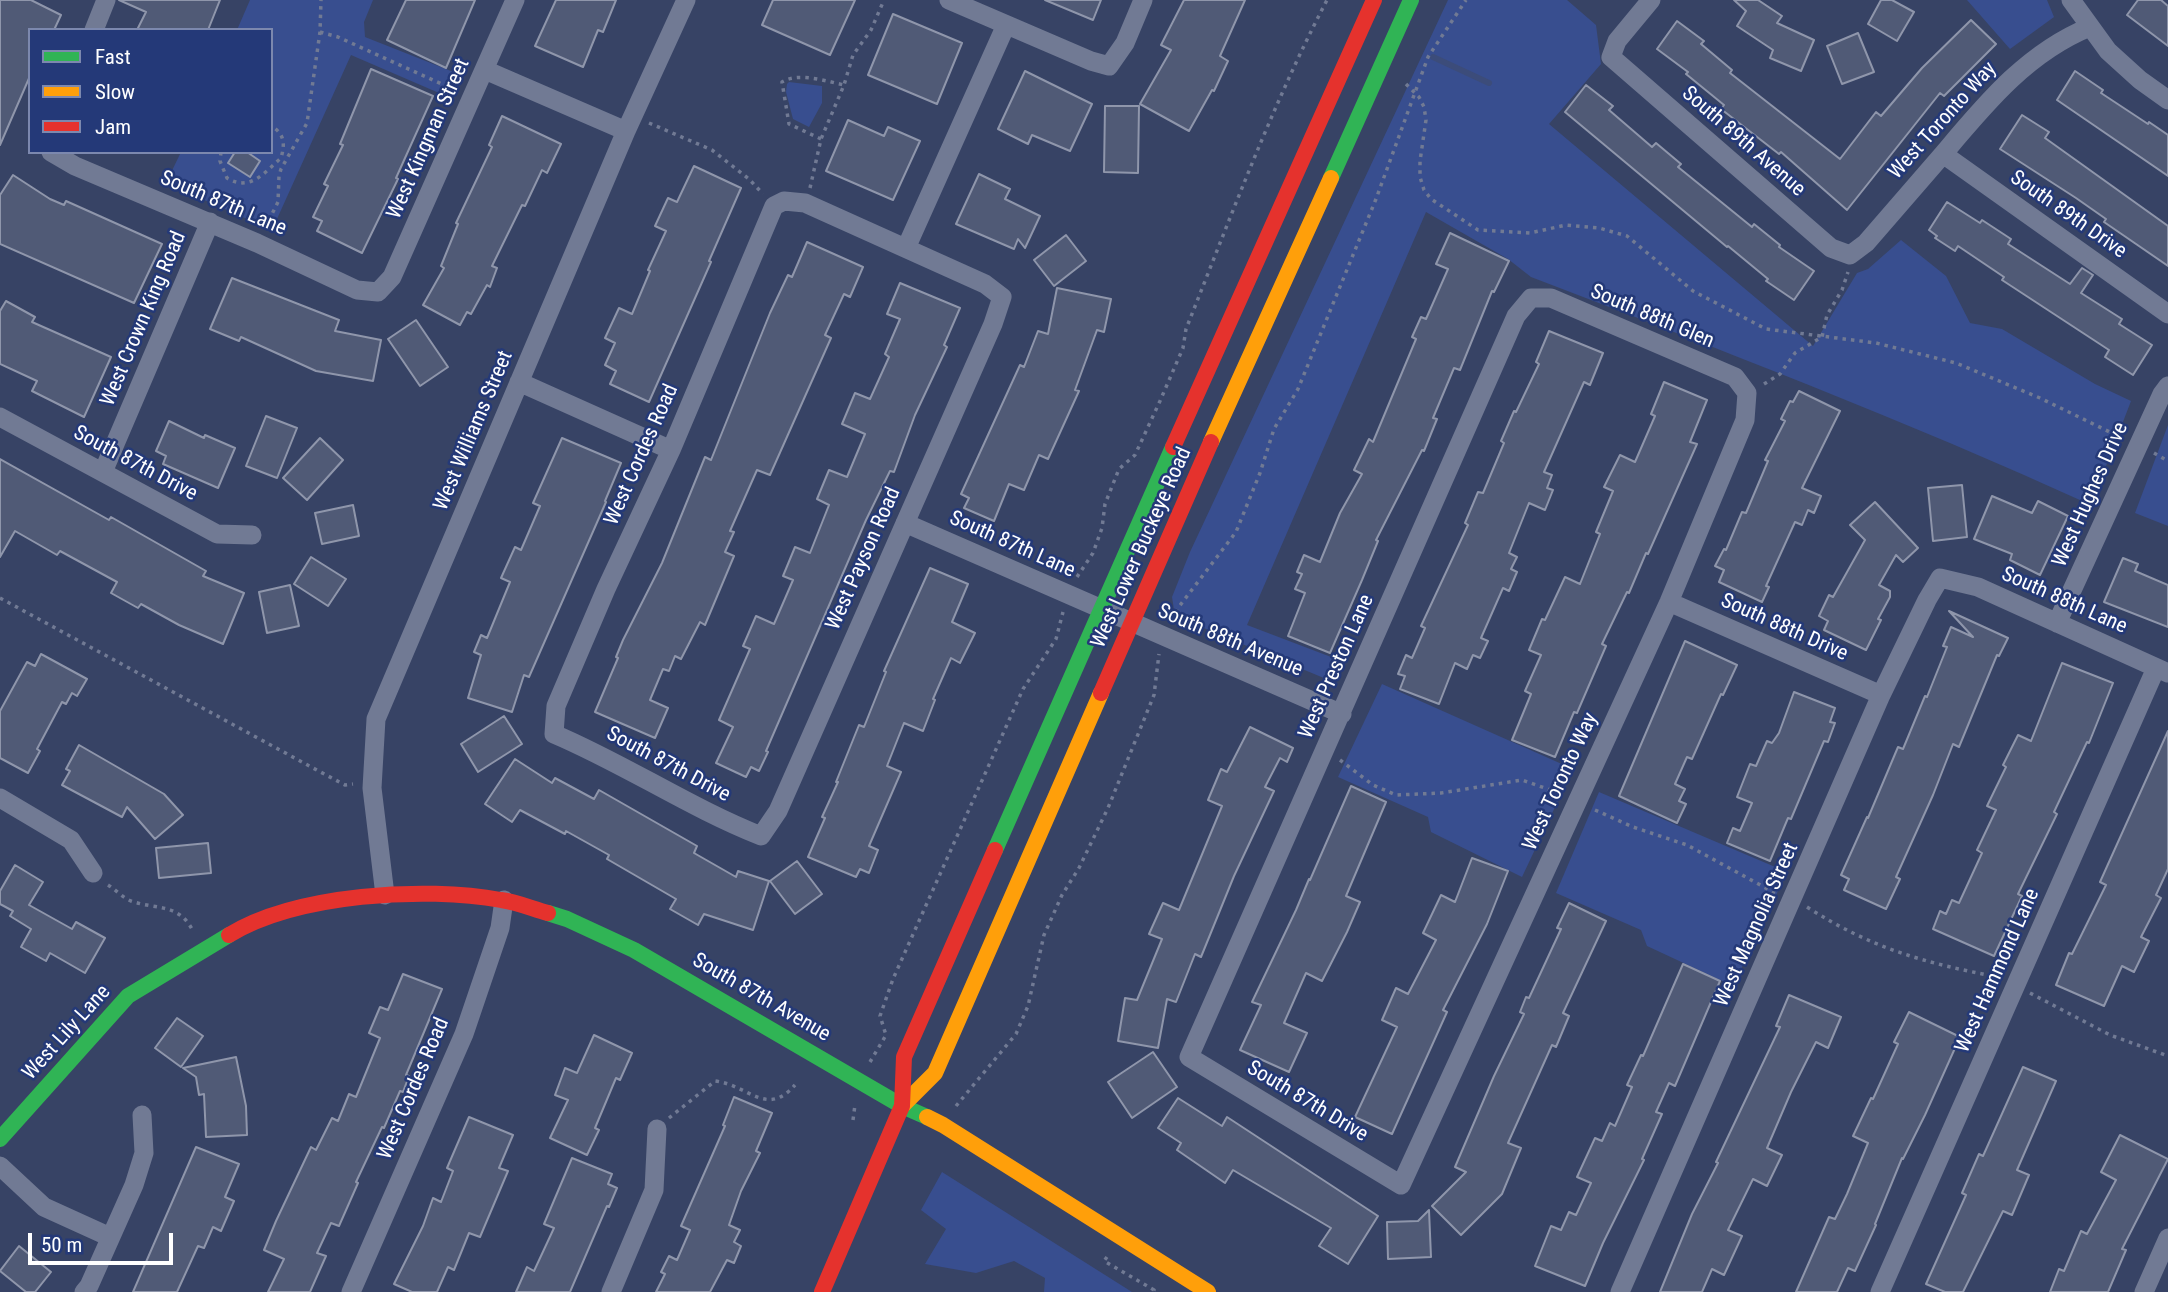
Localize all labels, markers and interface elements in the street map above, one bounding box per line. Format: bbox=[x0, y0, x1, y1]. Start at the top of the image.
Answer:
legend bbox=[28, 28, 273, 154]
text: Fast bbox=[95, 45, 131, 69]
street label: West Kingman Street bbox=[382, 55, 476, 223]
street label: West Toronto Way bbox=[1884, 57, 2002, 185]
text: Slow bbox=[95, 80, 135, 104]
street label: South 89th Avenue bbox=[1676, 82, 1810, 202]
text: Jam bbox=[95, 115, 131, 139]
street label: South 87th Lane bbox=[156, 166, 290, 242]
street label: South 89th Drive bbox=[2005, 166, 2131, 264]
street label: West Crown King Road bbox=[96, 228, 192, 410]
street label: South 88th Glen bbox=[1586, 280, 1718, 354]
street label: West Williams Street bbox=[429, 347, 519, 515]
street label: West Cordes Road bbox=[600, 381, 684, 529]
street label: West Hughes Drive bbox=[2048, 419, 2134, 571]
street label: South 87th Drive bbox=[69, 421, 201, 507]
street label: West Lower Buckeye Road bbox=[1086, 444, 1198, 652]
street label: West Payson Road bbox=[821, 484, 907, 634]
street label: South 87th Lane bbox=[945, 506, 1079, 584]
street label: South 88th Lane bbox=[1997, 562, 2131, 640]
street label: South 88th Drive bbox=[1716, 589, 1852, 667]
street label: West Preston Lane bbox=[1294, 591, 1380, 743]
street label: South 88th Avenue bbox=[1154, 599, 1306, 683]
street label: West Toronto Way bbox=[1518, 709, 1604, 855]
street label: South 87th Drive bbox=[602, 722, 734, 808]
street label: West Magnolia Street bbox=[1710, 839, 1804, 1011]
street label: West Hammond Lane bbox=[1951, 885, 2045, 1057]
street label: South 87th Avenue bbox=[688, 948, 834, 1048]
street label: West Lily Lane bbox=[18, 980, 116, 1086]
street label: West Cordes Road bbox=[373, 1014, 455, 1164]
street label: South 87th Drive bbox=[1242, 1056, 1372, 1148]
scale bar bbox=[32, 1218, 177, 1262]
text: 50 m bbox=[41, 1233, 82, 1257]

